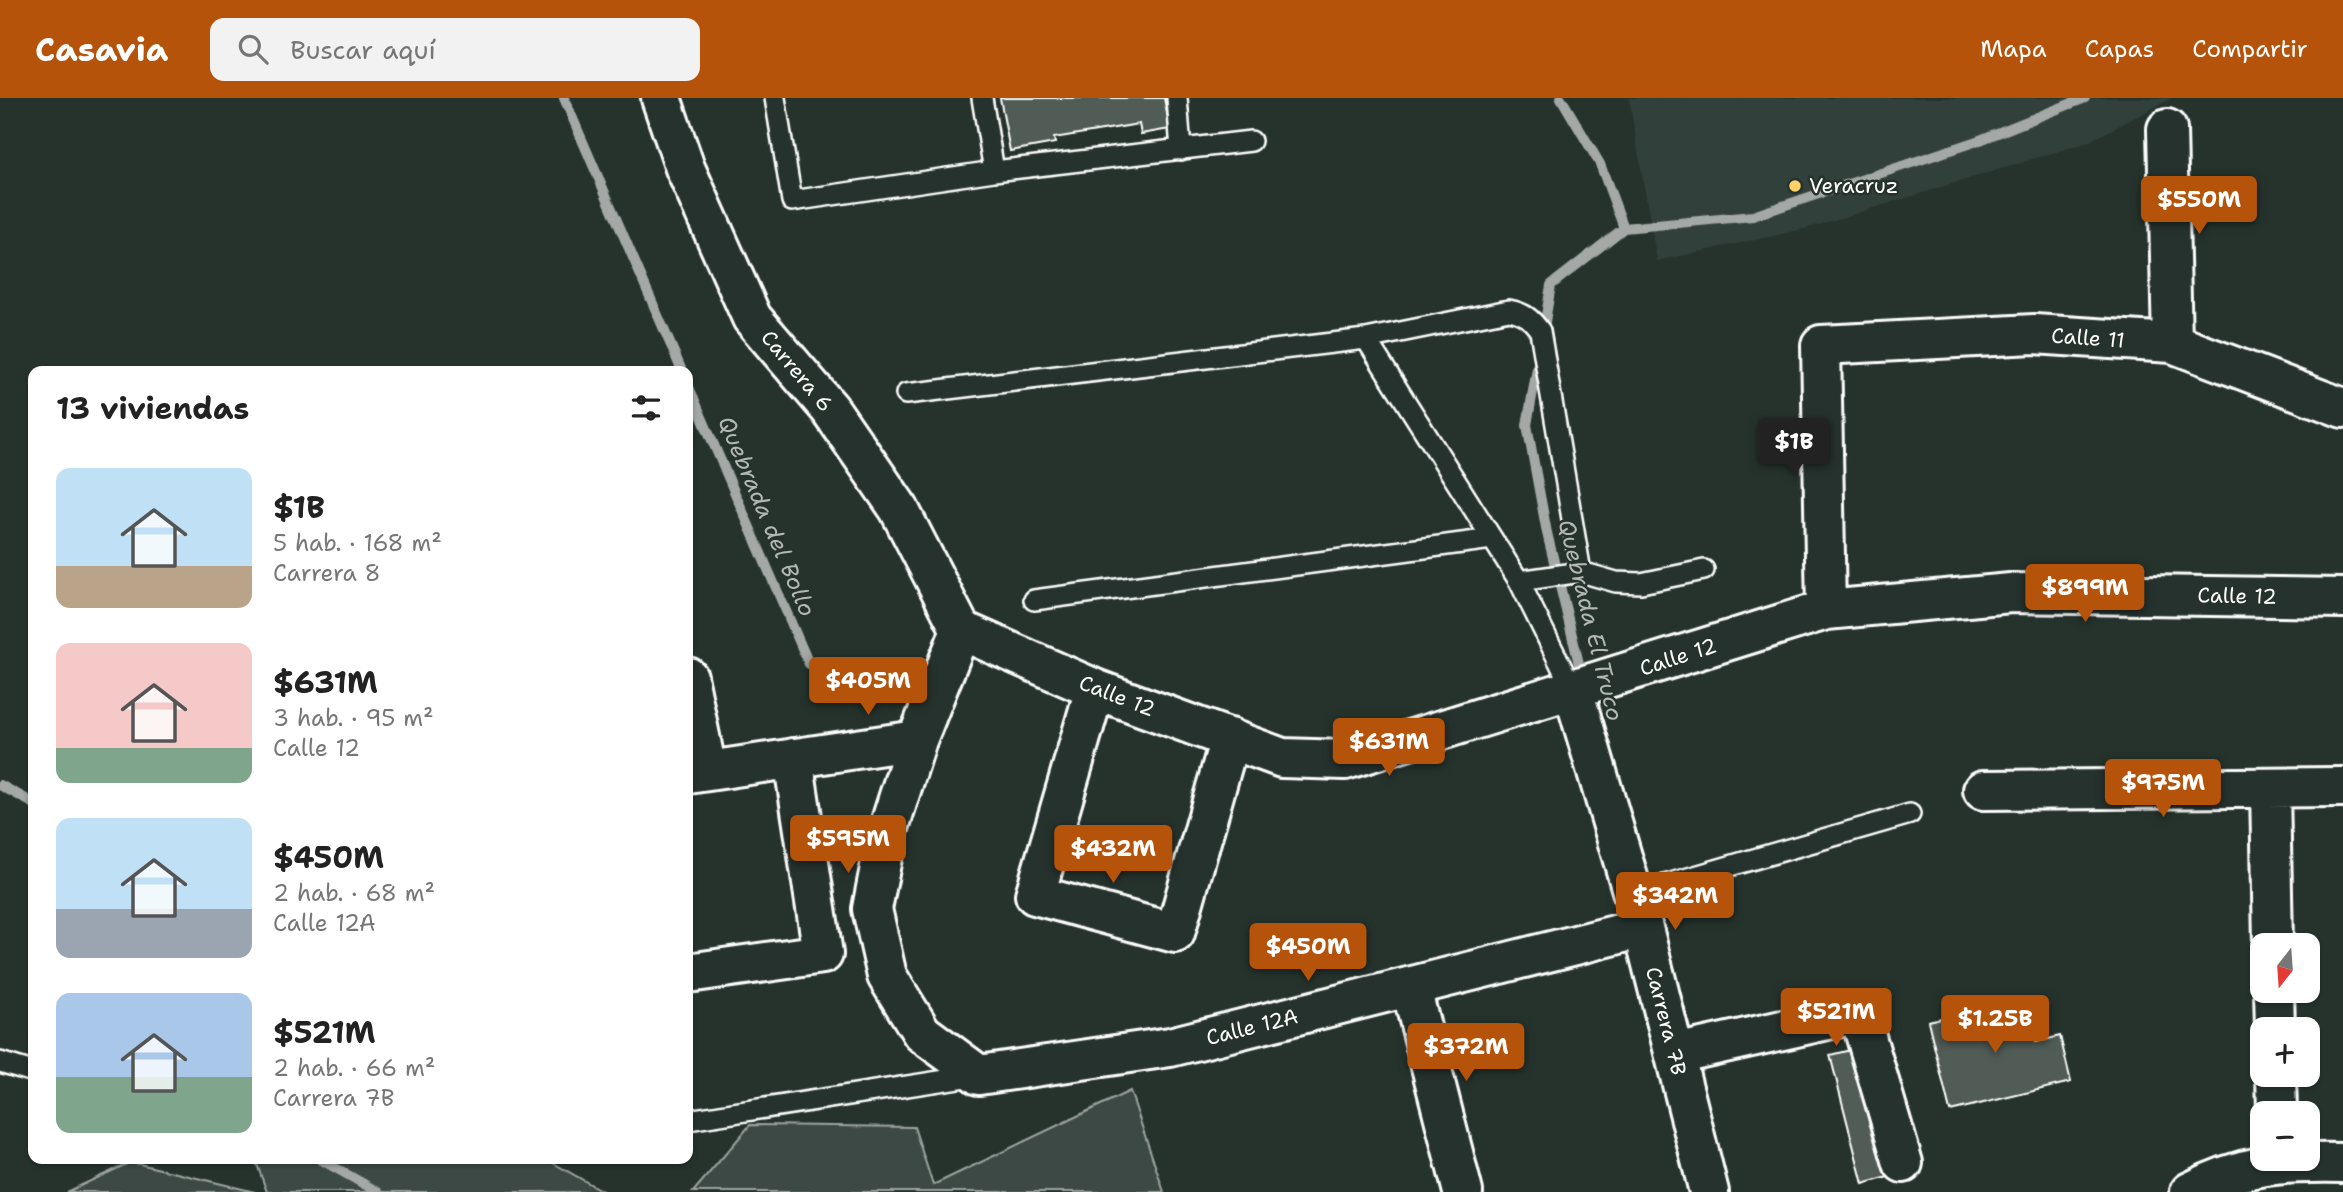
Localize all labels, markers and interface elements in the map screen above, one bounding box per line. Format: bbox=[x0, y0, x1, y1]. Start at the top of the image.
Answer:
search box bbox=[210, 18, 700, 81]
text: Casavia bbox=[35, 27, 168, 72]
icon: search bbox=[234, 30, 272, 68]
text: Buscar aquí bbox=[290, 32, 436, 67]
text: Mapa bbox=[1980, 33, 2047, 65]
text: Capas bbox=[2085, 33, 2154, 65]
text: Compartir bbox=[2192, 33, 2308, 65]
place label: Veracruz bbox=[1809, 172, 1898, 200]
pin: $550M bbox=[2150, 176, 2248, 236]
marker: Veracruz bbox=[1787, 178, 1803, 194]
text: $550M bbox=[2157, 184, 2241, 214]
street label: Calle 11 bbox=[2050, 321, 2126, 355]
street label: Carrera 6 bbox=[755, 324, 839, 418]
text: 13 viviendas bbox=[56, 388, 249, 429]
icon: filters bbox=[627, 389, 665, 427]
water label: Quebrada del Bollo bbox=[711, 411, 823, 621]
pin: $1B bbox=[1760, 418, 1828, 478]
text: $1B bbox=[1774, 426, 1814, 456]
text: $1B bbox=[273, 487, 325, 528]
icon: home bbox=[112, 496, 196, 580]
water label: Quebrada El Truco bbox=[1551, 516, 1631, 724]
text: 5 hab. · 168 m² bbox=[273, 528, 442, 558]
text: Carrera 8 bbox=[273, 558, 381, 588]
pin: $899M bbox=[2036, 564, 2134, 624]
text: $899M bbox=[2041, 572, 2129, 602]
street label: Calle 12 bbox=[2197, 581, 2277, 611]
street label: Calle 12 bbox=[1636, 631, 1720, 683]
pin: $405M bbox=[819, 658, 917, 717]
text: $631M bbox=[273, 662, 378, 703]
text: $405M bbox=[825, 665, 911, 695]
street label: Calle 12 bbox=[1075, 669, 1159, 723]
icon: home bbox=[112, 671, 196, 755]
text: 3 hab. · 95 m² bbox=[273, 703, 434, 733]
pin: $631M bbox=[1340, 718, 1438, 778]
text: $631M bbox=[1349, 726, 1429, 756]
text: Calle 12 bbox=[273, 733, 360, 763]
pin: $975M bbox=[2114, 760, 2212, 819]
text: $975M bbox=[2121, 767, 2205, 797]
pin: $595M bbox=[799, 816, 897, 875]
text: $595M bbox=[806, 823, 890, 853]
pin: $432M bbox=[1064, 826, 1162, 885]
text: $432M bbox=[1070, 833, 1156, 863]
text: $450M bbox=[273, 837, 384, 878]
icon: home bbox=[112, 846, 196, 930]
pin: $342M bbox=[1626, 872, 1724, 932]
text: 2 hab. · 68 m² bbox=[273, 878, 435, 908]
text: $342M bbox=[1632, 880, 1718, 910]
text: Calle 12A bbox=[273, 908, 376, 938]
pin: $450M bbox=[1259, 924, 1357, 983]
text: $450M bbox=[1265, 931, 1351, 961]
north arrow bbox=[2250, 933, 2320, 1003]
map controls bbox=[2250, 933, 2320, 1171]
street label: Carrera 7B bbox=[1639, 964, 1693, 1078]
pin: $521M bbox=[1787, 988, 1885, 1048]
text: $521M bbox=[1797, 996, 1875, 1026]
pin: $1.25B bbox=[1938, 996, 2052, 1055]
street label: Calle 12A bbox=[1203, 1002, 1301, 1052]
text: $1.25B bbox=[1957, 1003, 2033, 1033]
text: $521M bbox=[273, 1012, 376, 1053]
button: + bbox=[2250, 1017, 2320, 1087]
icon: home bbox=[112, 1021, 196, 1105]
pin: $372M bbox=[1417, 1024, 1515, 1083]
text: $372M bbox=[1423, 1031, 1509, 1061]
text: 2 hab. · 66 m² bbox=[273, 1053, 435, 1083]
text: Carrera 7B bbox=[273, 1083, 394, 1113]
button: − bbox=[2250, 1101, 2320, 1171]

